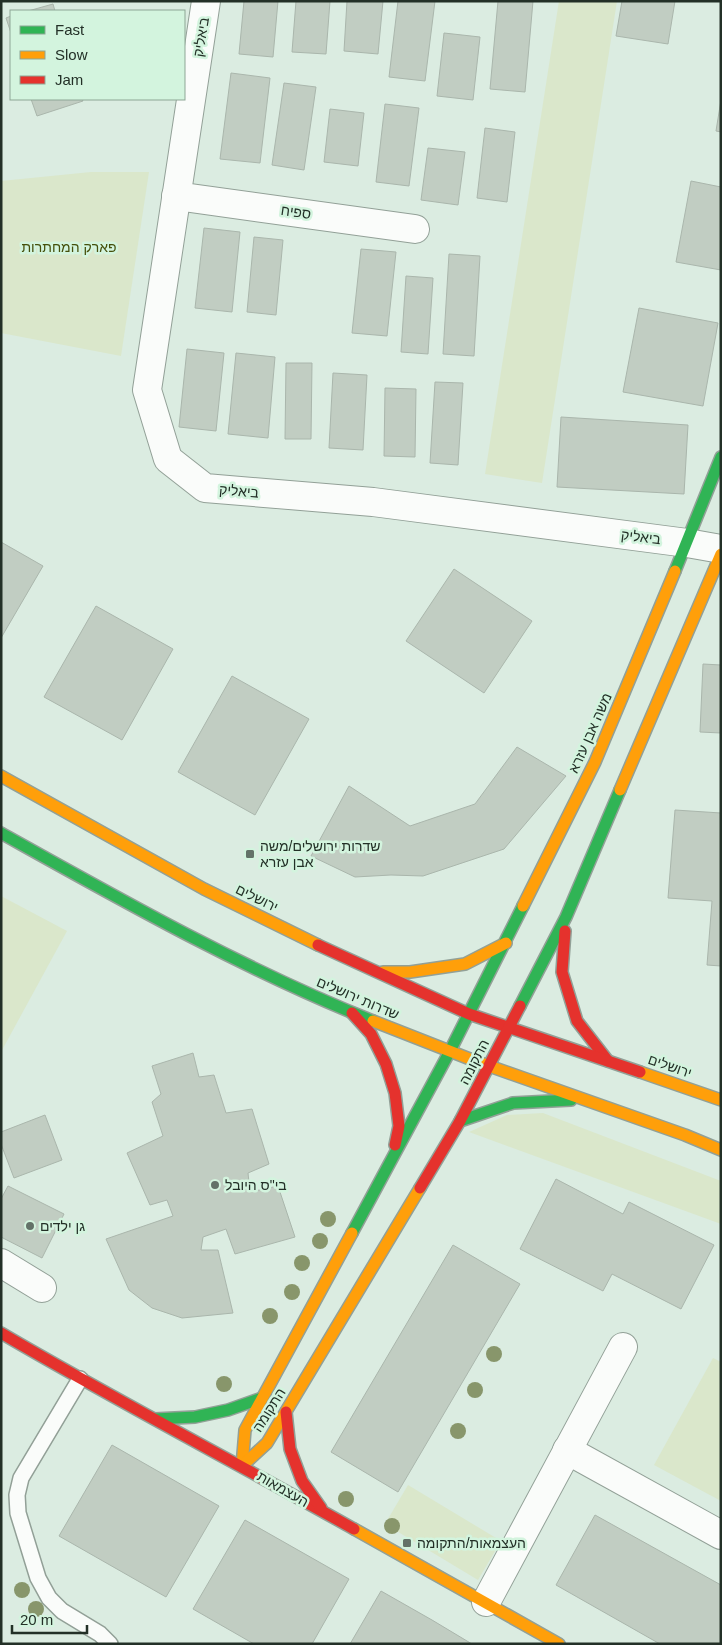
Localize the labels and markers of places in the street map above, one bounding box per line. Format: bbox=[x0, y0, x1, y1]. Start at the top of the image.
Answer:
place label: שדרות ירושלים/משה אבן עזרא bbox=[260, 838, 380, 870]
marker: שדרות ירושלים/משה אבן עזרא bbox=[244, 848, 256, 860]
place label: בי"ס היובל bbox=[225, 1177, 287, 1193]
marker: בי"ס היובל bbox=[209, 1179, 221, 1191]
place label: גן ילדים bbox=[40, 1218, 85, 1234]
marker: גן ילדים bbox=[24, 1220, 36, 1232]
place label: העצמאות/התקומה bbox=[417, 1535, 526, 1551]
marker: העצמאות/התקומה bbox=[401, 1537, 413, 1549]

